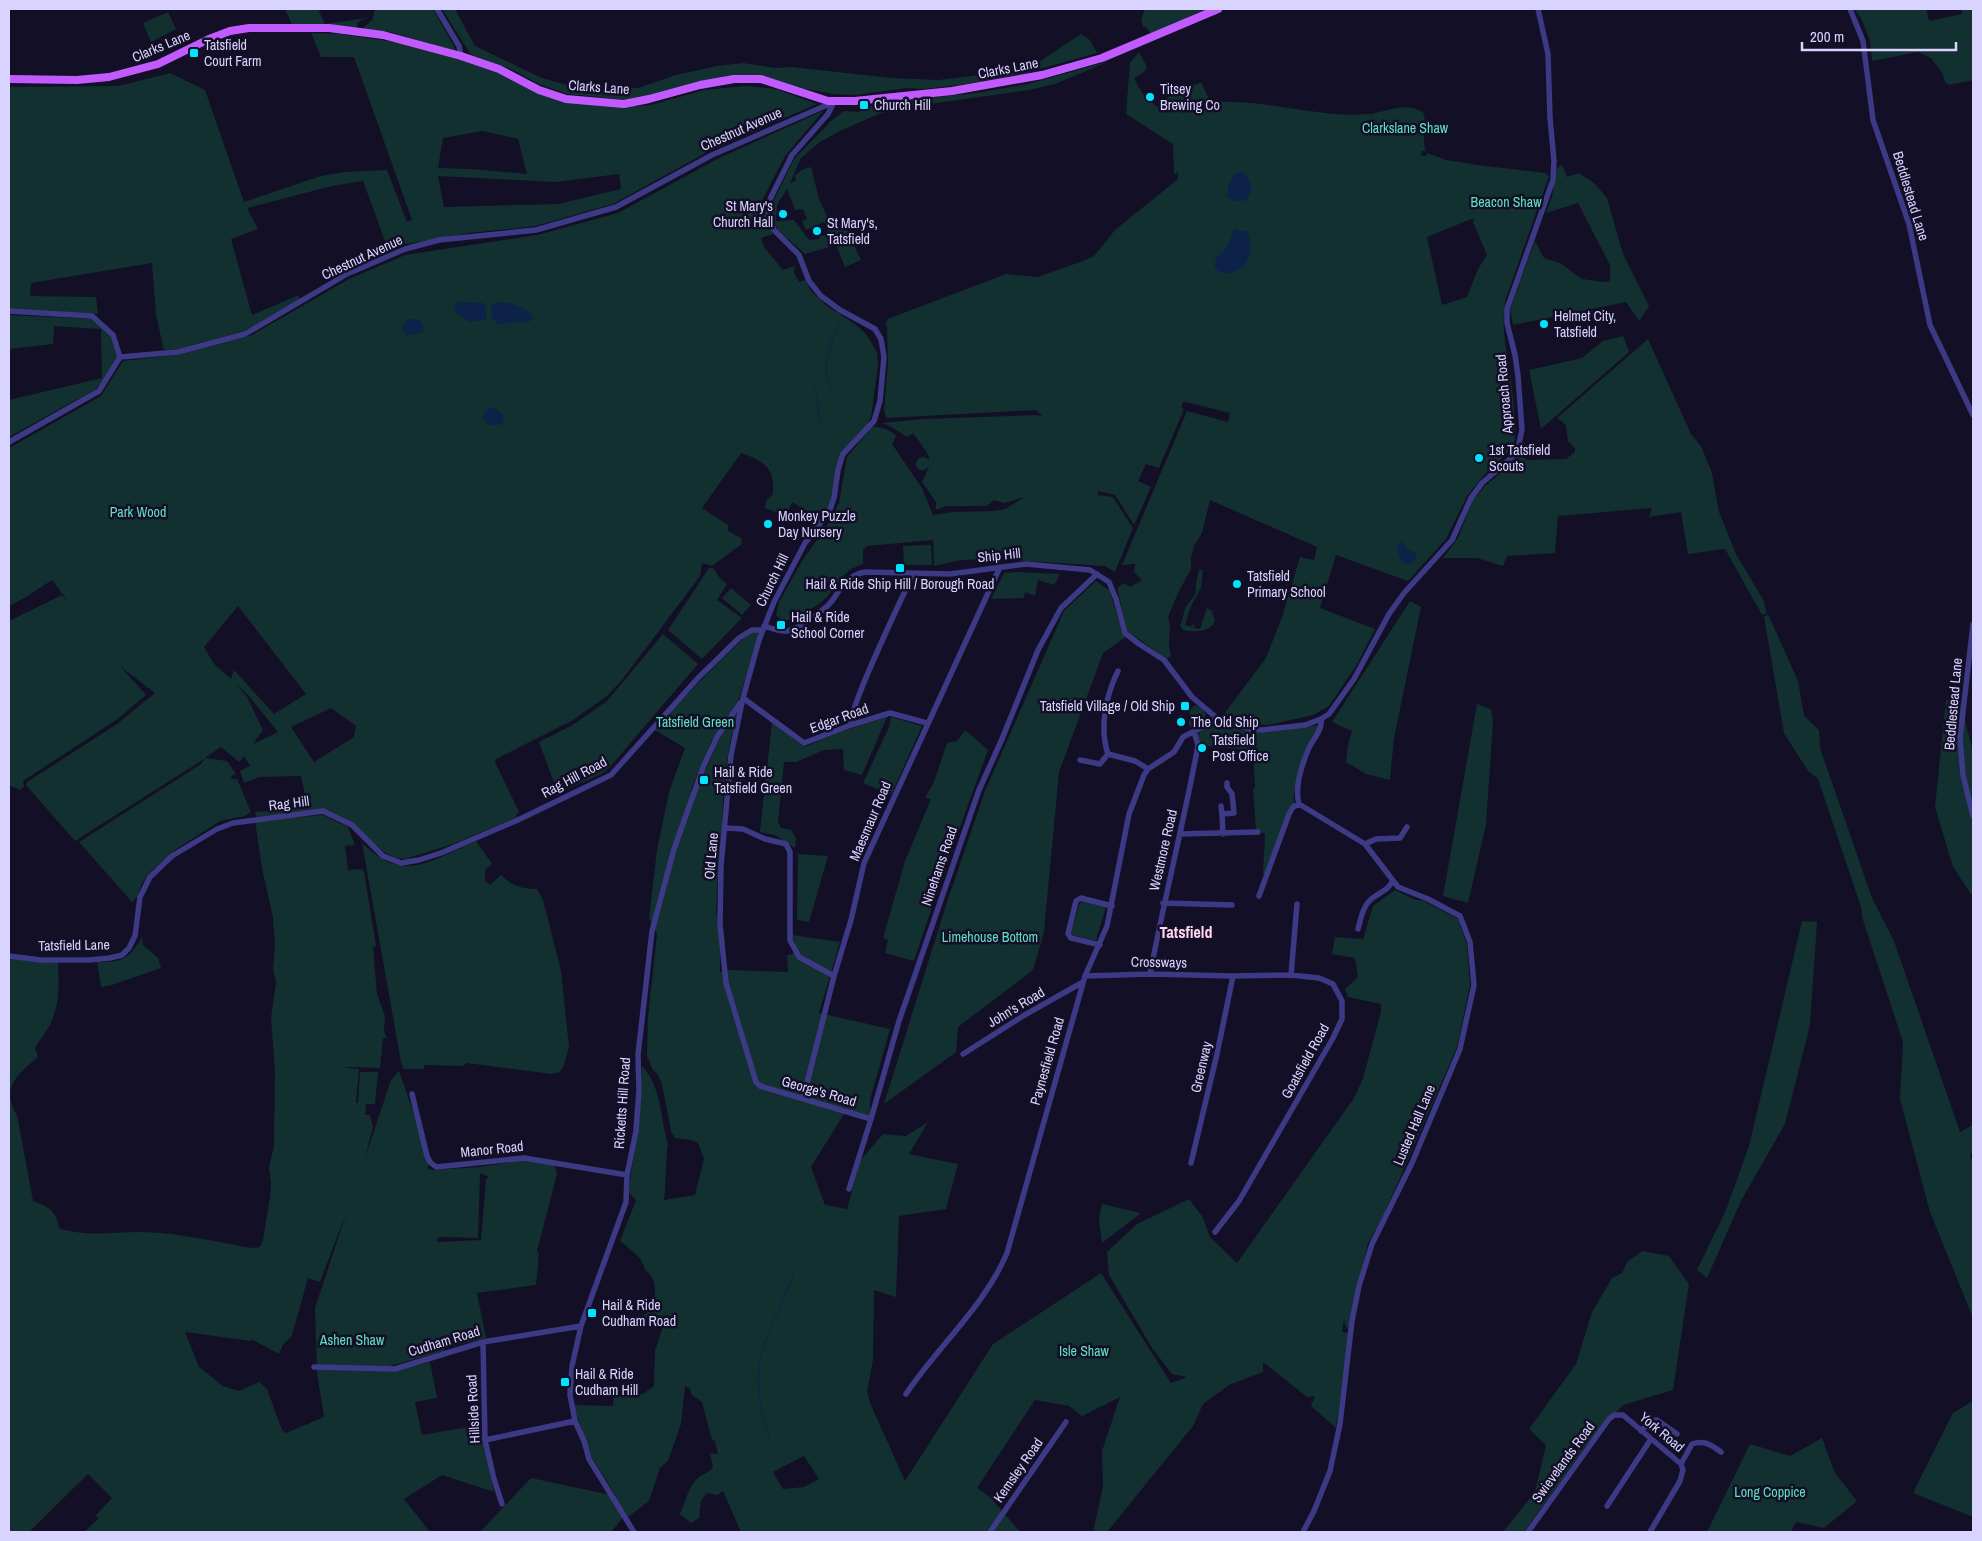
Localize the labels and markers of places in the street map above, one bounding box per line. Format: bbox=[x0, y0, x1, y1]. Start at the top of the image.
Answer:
place label: Tatsfield Court Farm bbox=[204, 36, 261, 70]
marker: Tatsfield Court Farm bbox=[188, 47, 200, 59]
place label: Titsey Brewing Co bbox=[1160, 80, 1220, 114]
marker: Titsey Brewing Co bbox=[1144, 91, 1156, 103]
place label: Church Hill bbox=[874, 96, 931, 114]
marker: Church Hill bbox=[858, 99, 870, 111]
place label: St Mary's Church Hall bbox=[713, 197, 773, 231]
marker: St Mary's Church Hall bbox=[777, 208, 789, 220]
place label: St Mary's, Tatsfield bbox=[827, 214, 878, 248]
marker: St Mary's, Tatsfield bbox=[811, 225, 823, 237]
place label: Helmet City, Tatsfield bbox=[1554, 307, 1616, 341]
marker: Helmet City, Tatsfield bbox=[1538, 318, 1550, 330]
place label: 1st Tatsfield Scouts bbox=[1489, 441, 1550, 475]
marker: 1st Tatsfield Scouts bbox=[1473, 452, 1485, 464]
place label: Monkey Puzzle Day Nursery bbox=[778, 507, 856, 541]
marker: Monkey Puzzle Day Nursery bbox=[762, 518, 774, 530]
marker: Hail & Ride Ship Hill / Borough Road bbox=[894, 562, 906, 574]
place label: Tatsfield Primary School bbox=[1247, 567, 1325, 601]
place label: Hail & Ride Ship Hill / Borough Road bbox=[806, 575, 994, 593]
marker: Tatsfield Primary School bbox=[1231, 578, 1243, 590]
place label: Hail & Ride School Corner bbox=[791, 608, 865, 642]
marker: Hail & Ride School Corner bbox=[775, 619, 787, 631]
place label: Tatsfield Village / Old Ship bbox=[1040, 697, 1175, 715]
marker: Tatsfield Village / Old Ship bbox=[1179, 700, 1191, 712]
place label: The Old Ship bbox=[1191, 713, 1259, 731]
marker: The Old Ship bbox=[1175, 716, 1187, 728]
place label: Tatsfield Post Office bbox=[1212, 731, 1269, 765]
marker: Tatsfield Post Office bbox=[1196, 742, 1208, 754]
place label: Hail & Ride Tatsfield Green bbox=[714, 763, 792, 797]
marker: Hail & Ride Tatsfield Green bbox=[698, 774, 710, 786]
place label: Hail & Ride Cudham Road bbox=[602, 1296, 676, 1330]
marker: Hail & Ride Cudham Road bbox=[586, 1307, 598, 1319]
place label: Hail & Ride Cudham Hill bbox=[575, 1365, 638, 1399]
marker: Hail & Ride Cudham Hill bbox=[559, 1376, 571, 1388]

